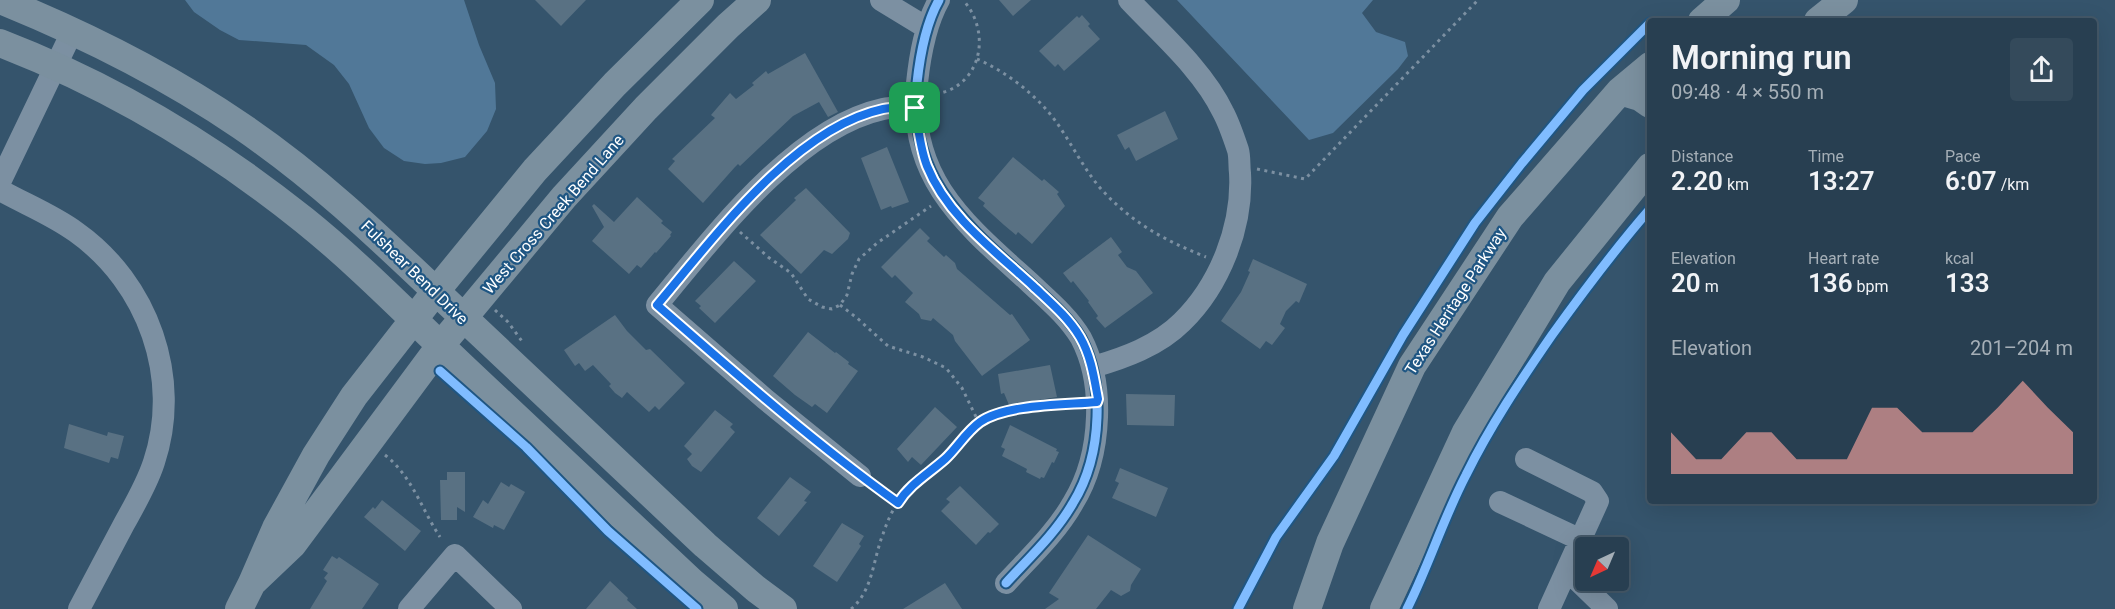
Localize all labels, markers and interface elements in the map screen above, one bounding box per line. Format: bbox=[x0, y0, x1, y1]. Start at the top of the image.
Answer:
text: Morning run bbox=[1671, 38, 1852, 77]
button: share bbox=[2010, 38, 2073, 101]
text: 09:48 · 4 × 550 m bbox=[1671, 80, 1824, 104]
pin bbox=[889, 82, 940, 133]
icon: arrive bbox=[898, 91, 931, 124]
street label: West Cross Creek Bend Lane bbox=[479, 131, 628, 298]
text: Distance bbox=[1671, 147, 1733, 166]
text: Time bbox=[1808, 147, 1844, 166]
text: Pace bbox=[1945, 147, 1981, 166]
text: 2.20 bbox=[1671, 166, 1723, 196]
text: 13:27 bbox=[1808, 166, 1875, 196]
text: 6:07 bbox=[1945, 166, 1997, 196]
text: km bbox=[1723, 175, 1749, 194]
text: /km bbox=[1997, 175, 2029, 194]
street label: Fulshear Bend Drive bbox=[357, 216, 472, 328]
street label: Texas Heritage Parkway bbox=[1401, 224, 1510, 378]
text: Elevation bbox=[1671, 249, 1736, 268]
text: Heart rate bbox=[1808, 249, 1879, 268]
text: kcal bbox=[1945, 249, 1974, 268]
text: 20 bbox=[1671, 268, 1701, 298]
text: 136 bbox=[1808, 268, 1853, 298]
text: 133 bbox=[1945, 268, 1990, 298]
text: m bbox=[1701, 277, 1719, 296]
text: bpm bbox=[1853, 277, 1889, 296]
text: Elevation bbox=[1671, 336, 1752, 360]
text: 201–204 m bbox=[1970, 336, 2073, 360]
north arrow bbox=[1575, 537, 1629, 591]
map controls bbox=[1575, 537, 1629, 591]

